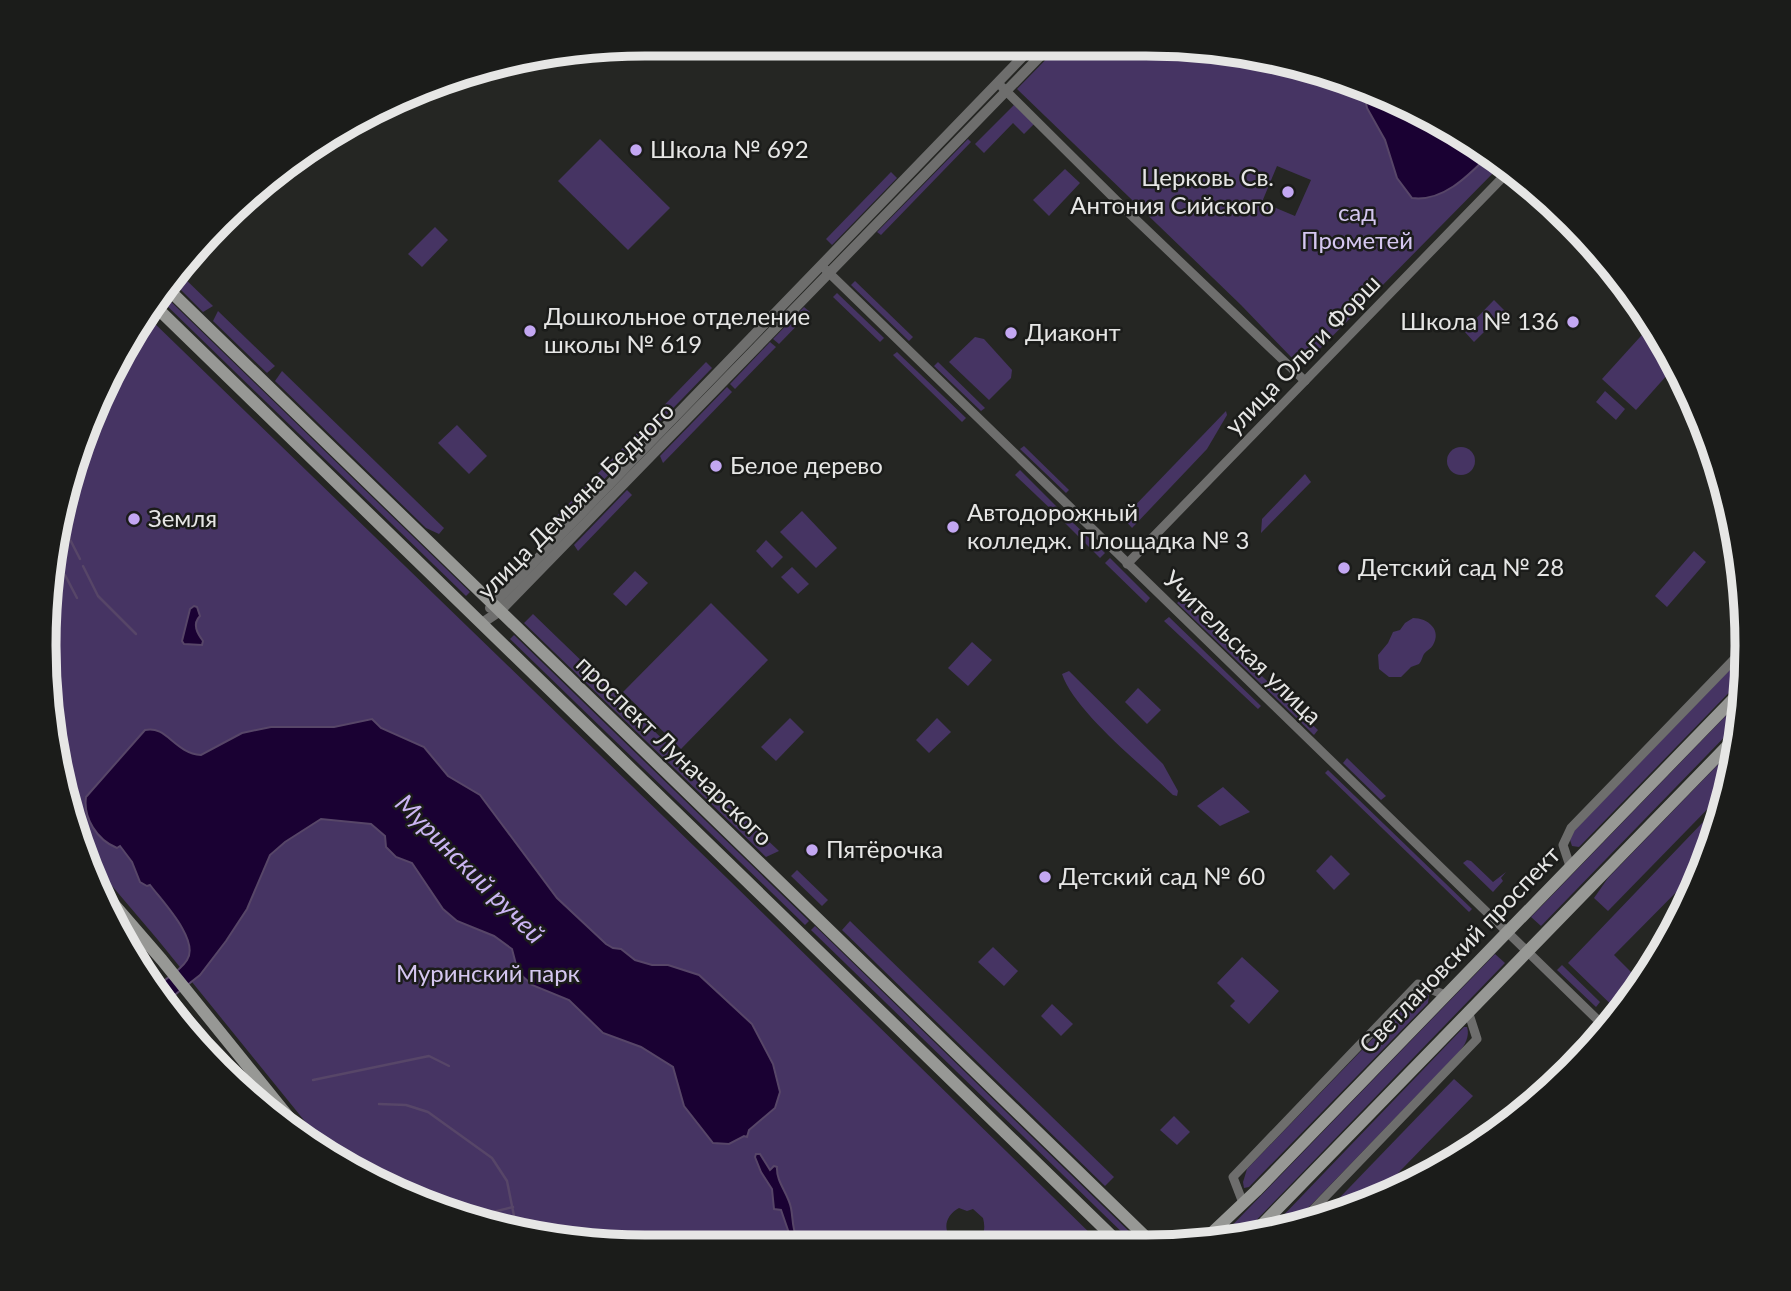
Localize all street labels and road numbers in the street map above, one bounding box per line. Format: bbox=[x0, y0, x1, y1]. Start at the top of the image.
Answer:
street label: улица Ольги Форш bbox=[1218, 268, 1386, 440]
street label: улица Демьяна Бедного bbox=[470, 395, 679, 604]
street label: Учительская улица bbox=[1158, 564, 1328, 730]
street label: проспект Луначарского bbox=[571, 649, 779, 851]
street label: Светлановский проспект bbox=[1352, 839, 1565, 1059]

